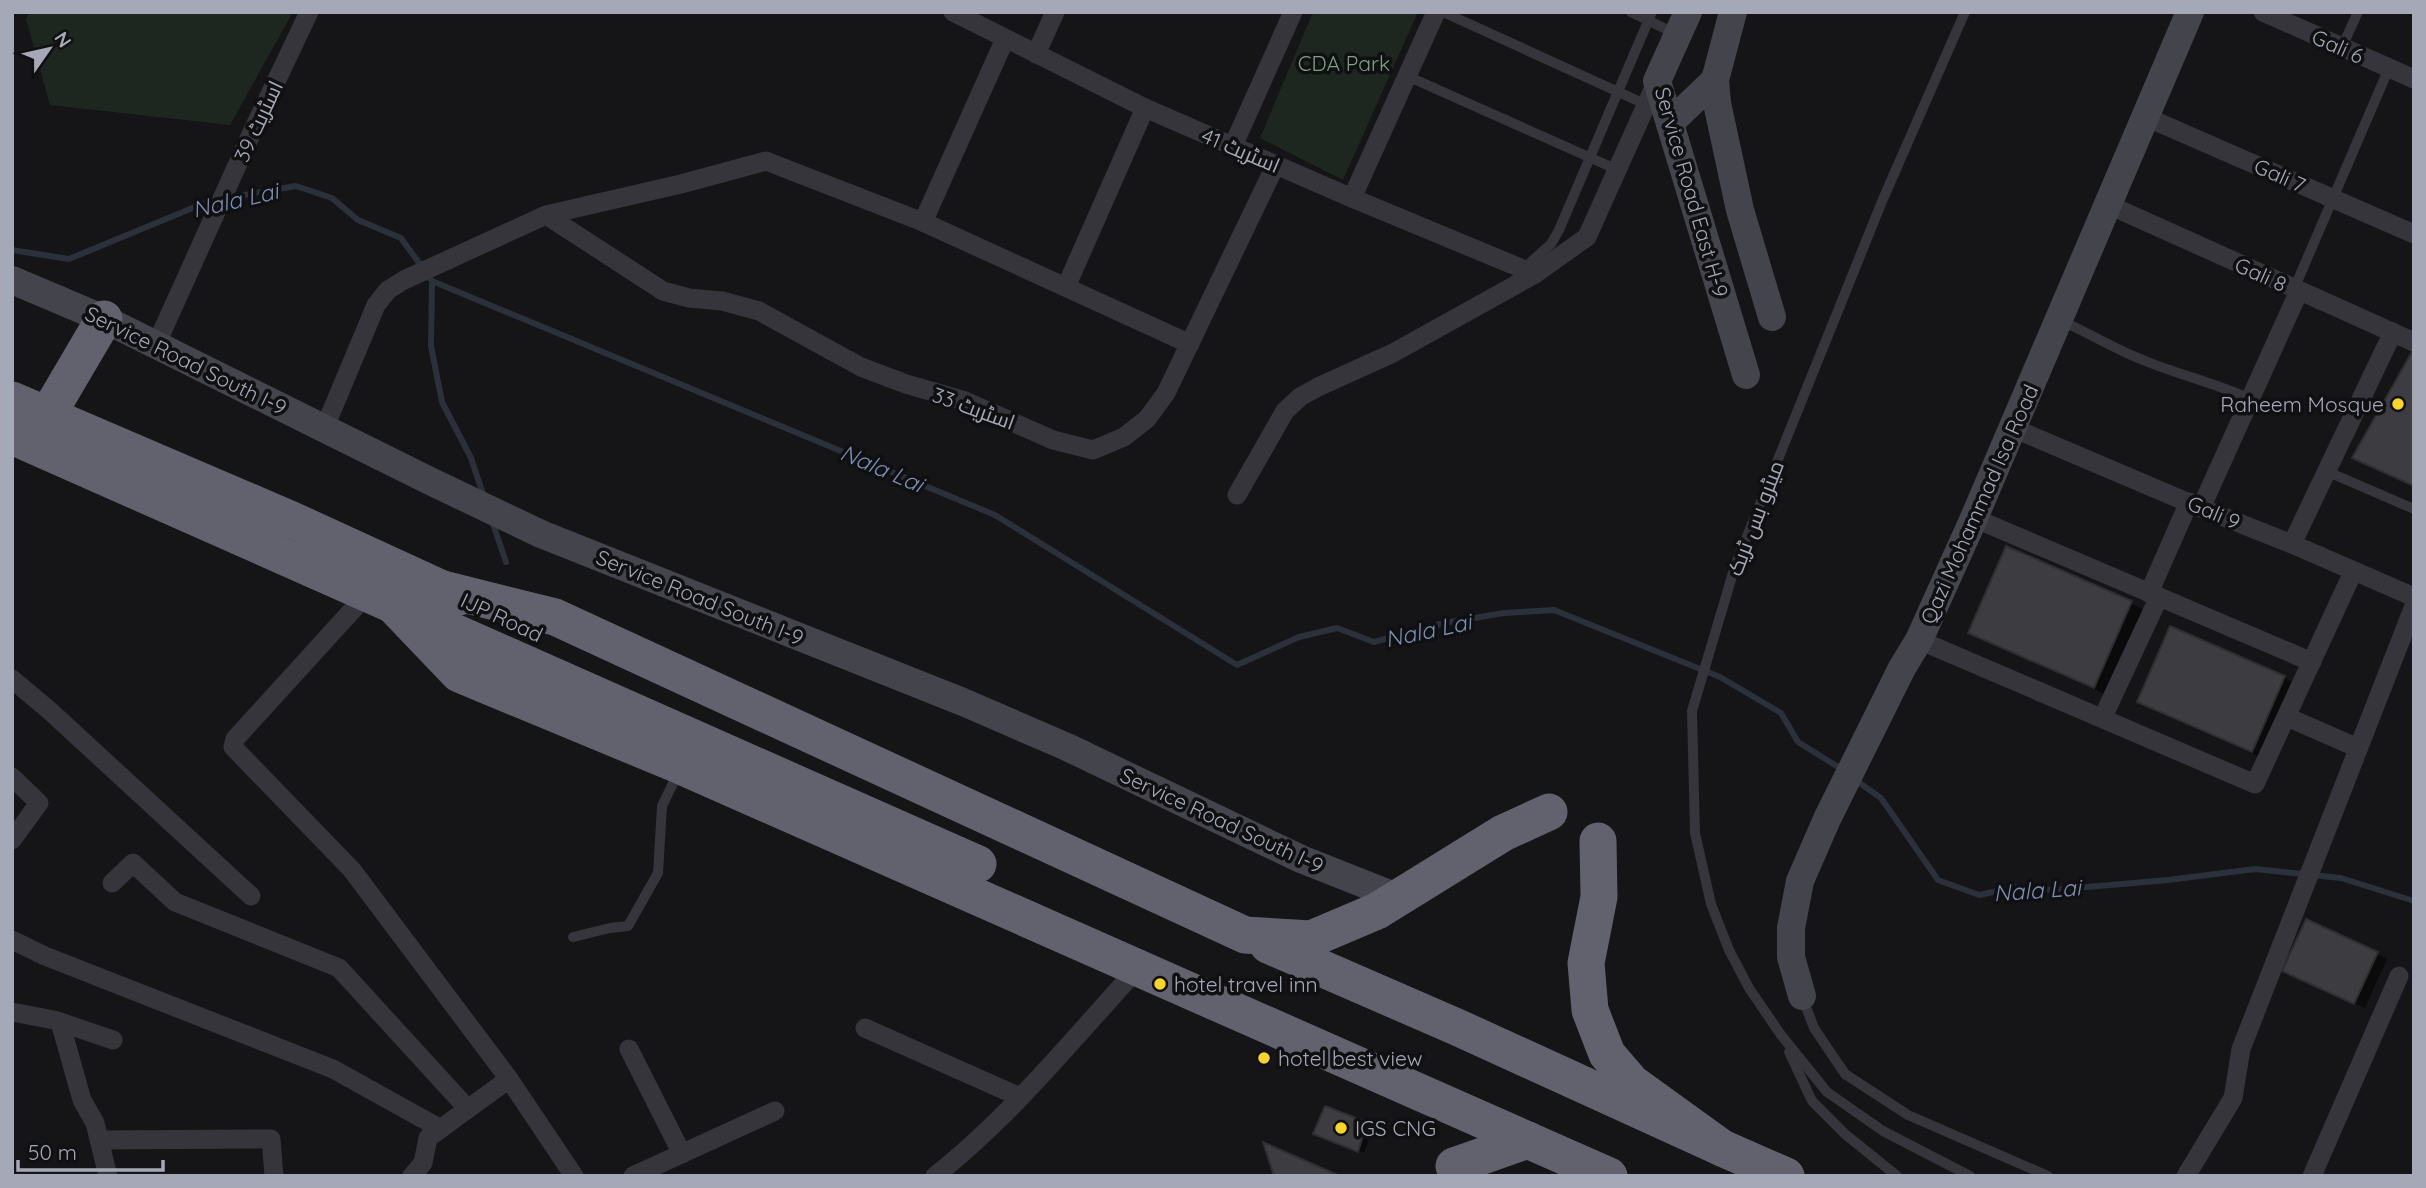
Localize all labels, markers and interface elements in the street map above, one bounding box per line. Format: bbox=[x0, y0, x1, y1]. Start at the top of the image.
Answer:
north arrow bbox=[14, 14, 84, 84]
street label: Gali 6 bbox=[2308, 23, 2368, 69]
text: N bbox=[49, 27, 77, 52]
park label: CDA Park bbox=[1298, 50, 1390, 76]
street label: اسٹریٹ 39 bbox=[228, 76, 288, 166]
street label: Service Road East H-9 bbox=[1650, 84, 1734, 300]
street label: اسٹریٹ 41 bbox=[1198, 122, 1284, 178]
street label: Gali 7 bbox=[2250, 152, 2310, 198]
water label: Nala Lai bbox=[189, 175, 284, 224]
street label: Gali 8 bbox=[2231, 251, 2291, 297]
street label: Service Road South I-9 bbox=[81, 300, 291, 420]
street label: Qazi Mohammad Isa Road bbox=[1914, 380, 2044, 628]
street label: اسٹریٹ 33 bbox=[929, 381, 1019, 435]
place label: Raheem Mosque bbox=[2220, 391, 2384, 417]
marker: Raheem Mosque bbox=[2390, 396, 2406, 412]
water label: Nala Lai bbox=[836, 438, 931, 500]
street label: میٹرو بس ٹریک bbox=[1721, 457, 1790, 580]
street label: Gali 9 bbox=[2184, 489, 2244, 535]
street label: Service Road South I-9 bbox=[593, 544, 807, 650]
street label: IJP Road bbox=[457, 587, 547, 647]
water label: Nala Lai bbox=[1382, 606, 1477, 653]
street label: Service Road South I-9 bbox=[1116, 761, 1328, 879]
water label: Nala Lai bbox=[1992, 872, 2085, 908]
place label: hotel travel inn bbox=[1174, 971, 1318, 997]
marker: hotel travel inn bbox=[1152, 976, 1168, 992]
place label: hotel best view bbox=[1278, 1045, 1423, 1071]
marker: hotel best view bbox=[1256, 1050, 1272, 1066]
place label: IGS CNG bbox=[1355, 1115, 1436, 1141]
marker: IGS CNG bbox=[1333, 1120, 1349, 1136]
scale bar bbox=[18, 1128, 163, 1172]
text: 50 m bbox=[28, 1139, 77, 1165]

